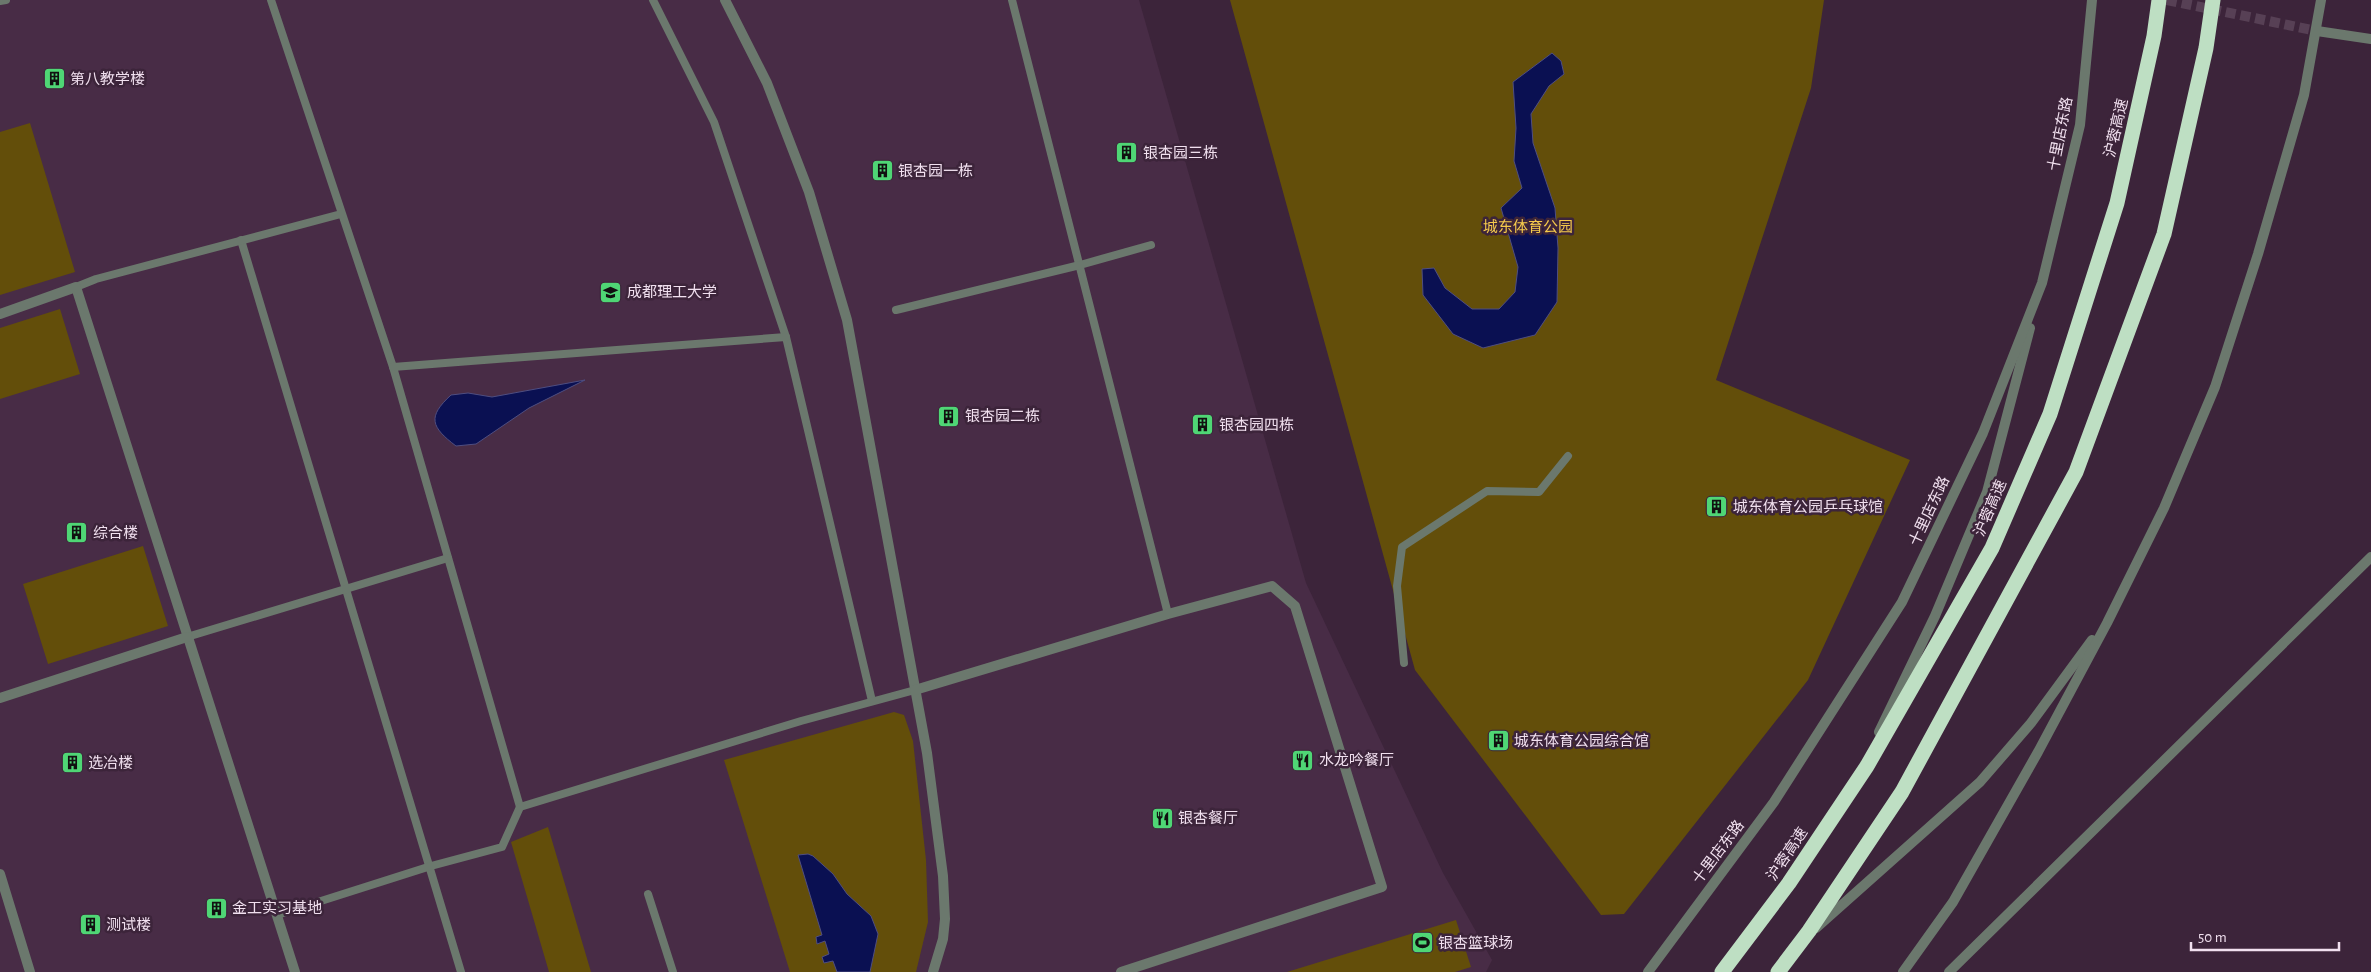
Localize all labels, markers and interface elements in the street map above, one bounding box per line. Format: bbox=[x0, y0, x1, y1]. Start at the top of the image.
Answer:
building icon: 第八教学楼 bbox=[42, 67, 66, 91]
place label: 第八教学楼 bbox=[70, 71, 145, 87]
street label: 十里店东路 bbox=[2045, 96, 2075, 172]
street label: 沪蓉高速 bbox=[2101, 97, 2131, 159]
building icon: 银杏园三栋 bbox=[1115, 141, 1139, 165]
place label: 银杏园三栋 bbox=[1143, 144, 1218, 161]
building icon: 银杏园一栋 bbox=[870, 159, 894, 183]
place label: 银杏园一栋 bbox=[898, 162, 973, 179]
park label: 城东体育公园 bbox=[1483, 219, 1573, 235]
school or university icon: 成都理工大学 bbox=[599, 280, 623, 304]
place label: 成都理工大学 bbox=[627, 284, 717, 300]
building icon: 银杏园二栋 bbox=[937, 404, 961, 428]
place label: 银杏园二栋 bbox=[965, 407, 1040, 424]
building icon: 银杏园四栋 bbox=[1191, 413, 1215, 437]
place label: 银杏园四栋 bbox=[1219, 416, 1294, 433]
street label: 十里店东路 bbox=[1906, 474, 1952, 548]
street label: 沪蓉高速 bbox=[1971, 477, 2009, 539]
building icon: 城东体育公园乒乓球馆 bbox=[1705, 495, 1729, 519]
place label: 城东体育公园乒乓球馆 bbox=[1733, 499, 1883, 515]
building icon: 综合楼 bbox=[65, 521, 89, 545]
place label: 综合楼 bbox=[93, 525, 138, 541]
building icon: 城东体育公园综合馆 bbox=[1486, 729, 1510, 753]
place label: 城东体育公园综合馆 bbox=[1514, 733, 1649, 749]
restaurant icon: 水龙吟餐厅 bbox=[1291, 748, 1315, 772]
building icon: 选冶楼 bbox=[60, 751, 84, 775]
place label: 水龙吟餐厅 bbox=[1319, 751, 1394, 768]
place label: 选冶楼 bbox=[88, 755, 133, 771]
restaurant icon: 银杏餐厅 bbox=[1150, 806, 1174, 830]
place label: 银杏餐厅 bbox=[1178, 810, 1238, 826]
street label: 十里店东路 bbox=[1689, 817, 1747, 887]
street label: 沪蓉高速 bbox=[1764, 825, 1810, 883]
building icon: 金工实习基地 bbox=[204, 896, 228, 920]
place label: 金工实习基地 bbox=[232, 900, 322, 916]
building icon: 测试楼 bbox=[78, 913, 102, 937]
place label: 测试楼 bbox=[106, 916, 151, 933]
scale bar bbox=[2191, 920, 2338, 952]
text: 50 m bbox=[2198, 930, 2227, 945]
sports icon: 银杏篮球场 bbox=[1410, 931, 1434, 955]
place label: 银杏篮球场 bbox=[1438, 935, 1513, 951]

